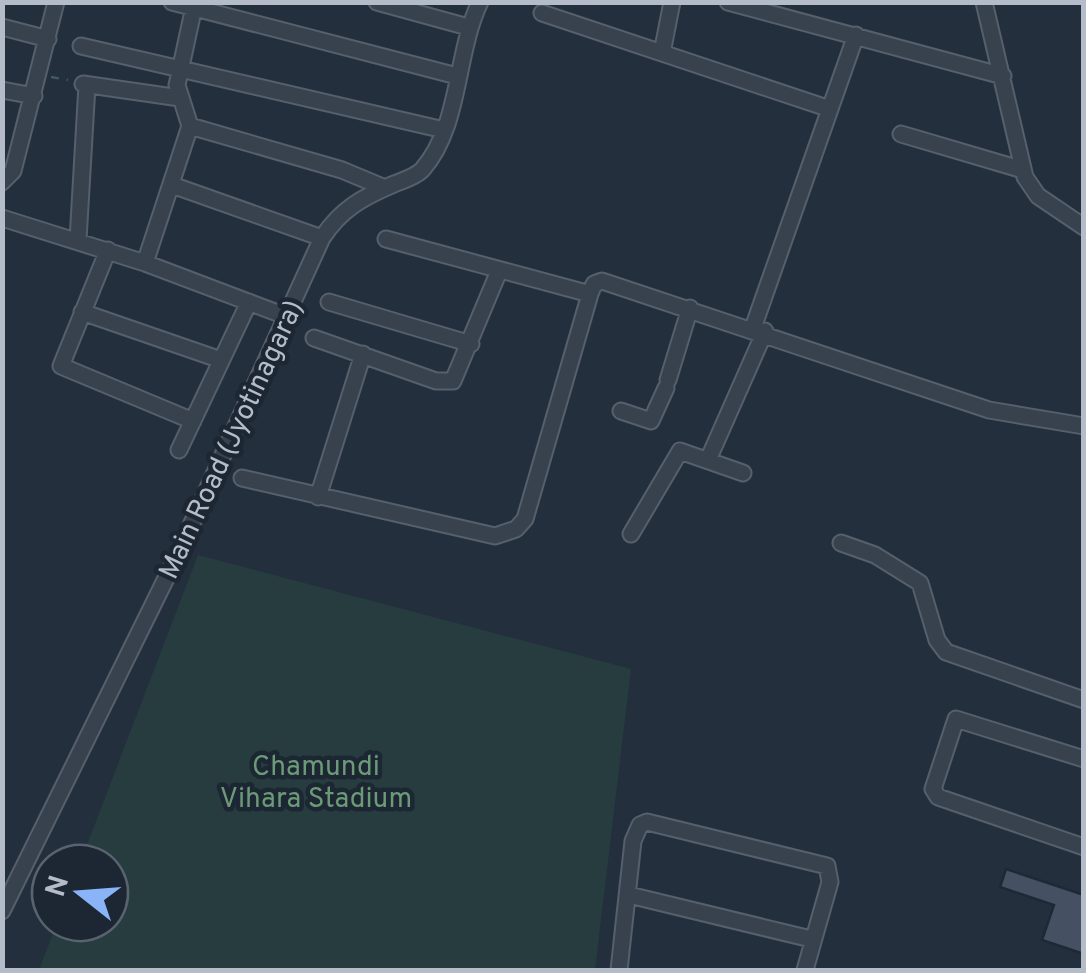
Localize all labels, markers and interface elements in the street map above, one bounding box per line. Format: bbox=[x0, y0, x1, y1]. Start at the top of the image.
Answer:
street label: Main Road (Jyotinagara) bbox=[152, 295, 313, 586]
park label: Chamundi Vihara Stadium bbox=[220, 750, 412, 818]
north arrow bbox=[30, 843, 130, 943]
text: N bbox=[39, 872, 79, 901]

